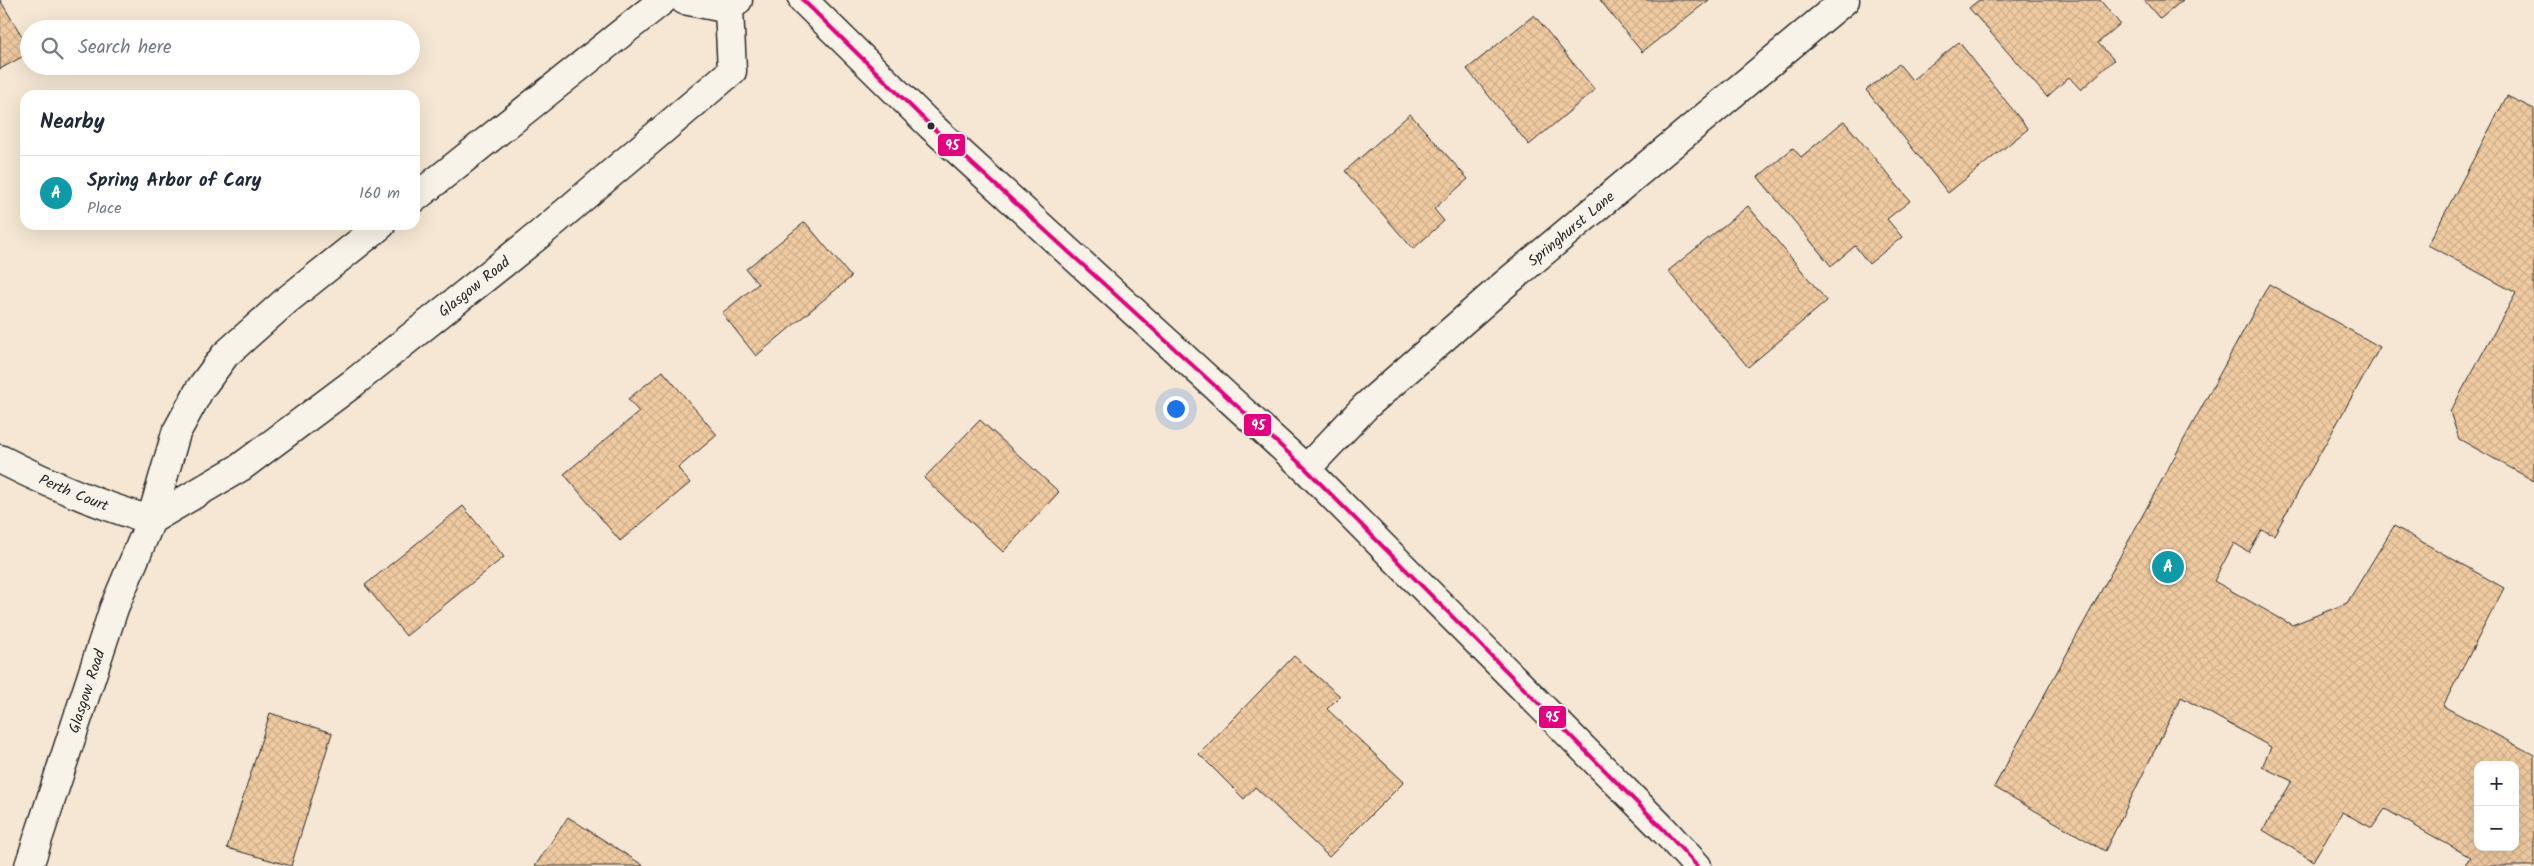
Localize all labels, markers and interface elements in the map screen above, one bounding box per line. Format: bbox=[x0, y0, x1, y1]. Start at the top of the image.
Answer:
search box bbox=[20, 20, 420, 75]
text: Search here bbox=[78, 33, 172, 63]
icon: search bbox=[38, 34, 66, 62]
text: Nearby bbox=[40, 106, 105, 139]
unlabelled marker bbox=[926, 121, 936, 131]
line badge: 95 bbox=[937, 133, 966, 157]
text: 95 bbox=[945, 135, 961, 157]
text: Spring Arbor of Cary bbox=[87, 166, 261, 196]
text: A bbox=[51, 181, 61, 206]
text: 160 m bbox=[359, 181, 400, 206]
street label: Springhurst Lane bbox=[1523, 186, 1621, 273]
text: Place bbox=[87, 196, 121, 221]
street label: Glasgow Road bbox=[433, 251, 516, 324]
your location bbox=[1163, 396, 1189, 422]
line badge: 95 bbox=[1243, 413, 1272, 437]
text: 95 bbox=[1251, 415, 1267, 437]
street label: Perth Court bbox=[34, 468, 112, 519]
pin: A bbox=[2152, 548, 2184, 586]
street label: Glasgow Road bbox=[63, 646, 113, 736]
line badge: 95 bbox=[1538, 705, 1567, 729]
text: 95 bbox=[1545, 707, 1561, 729]
map controls bbox=[2474, 761, 2519, 851]
button: + bbox=[2474, 761, 2519, 806]
button: − bbox=[2474, 806, 2519, 851]

